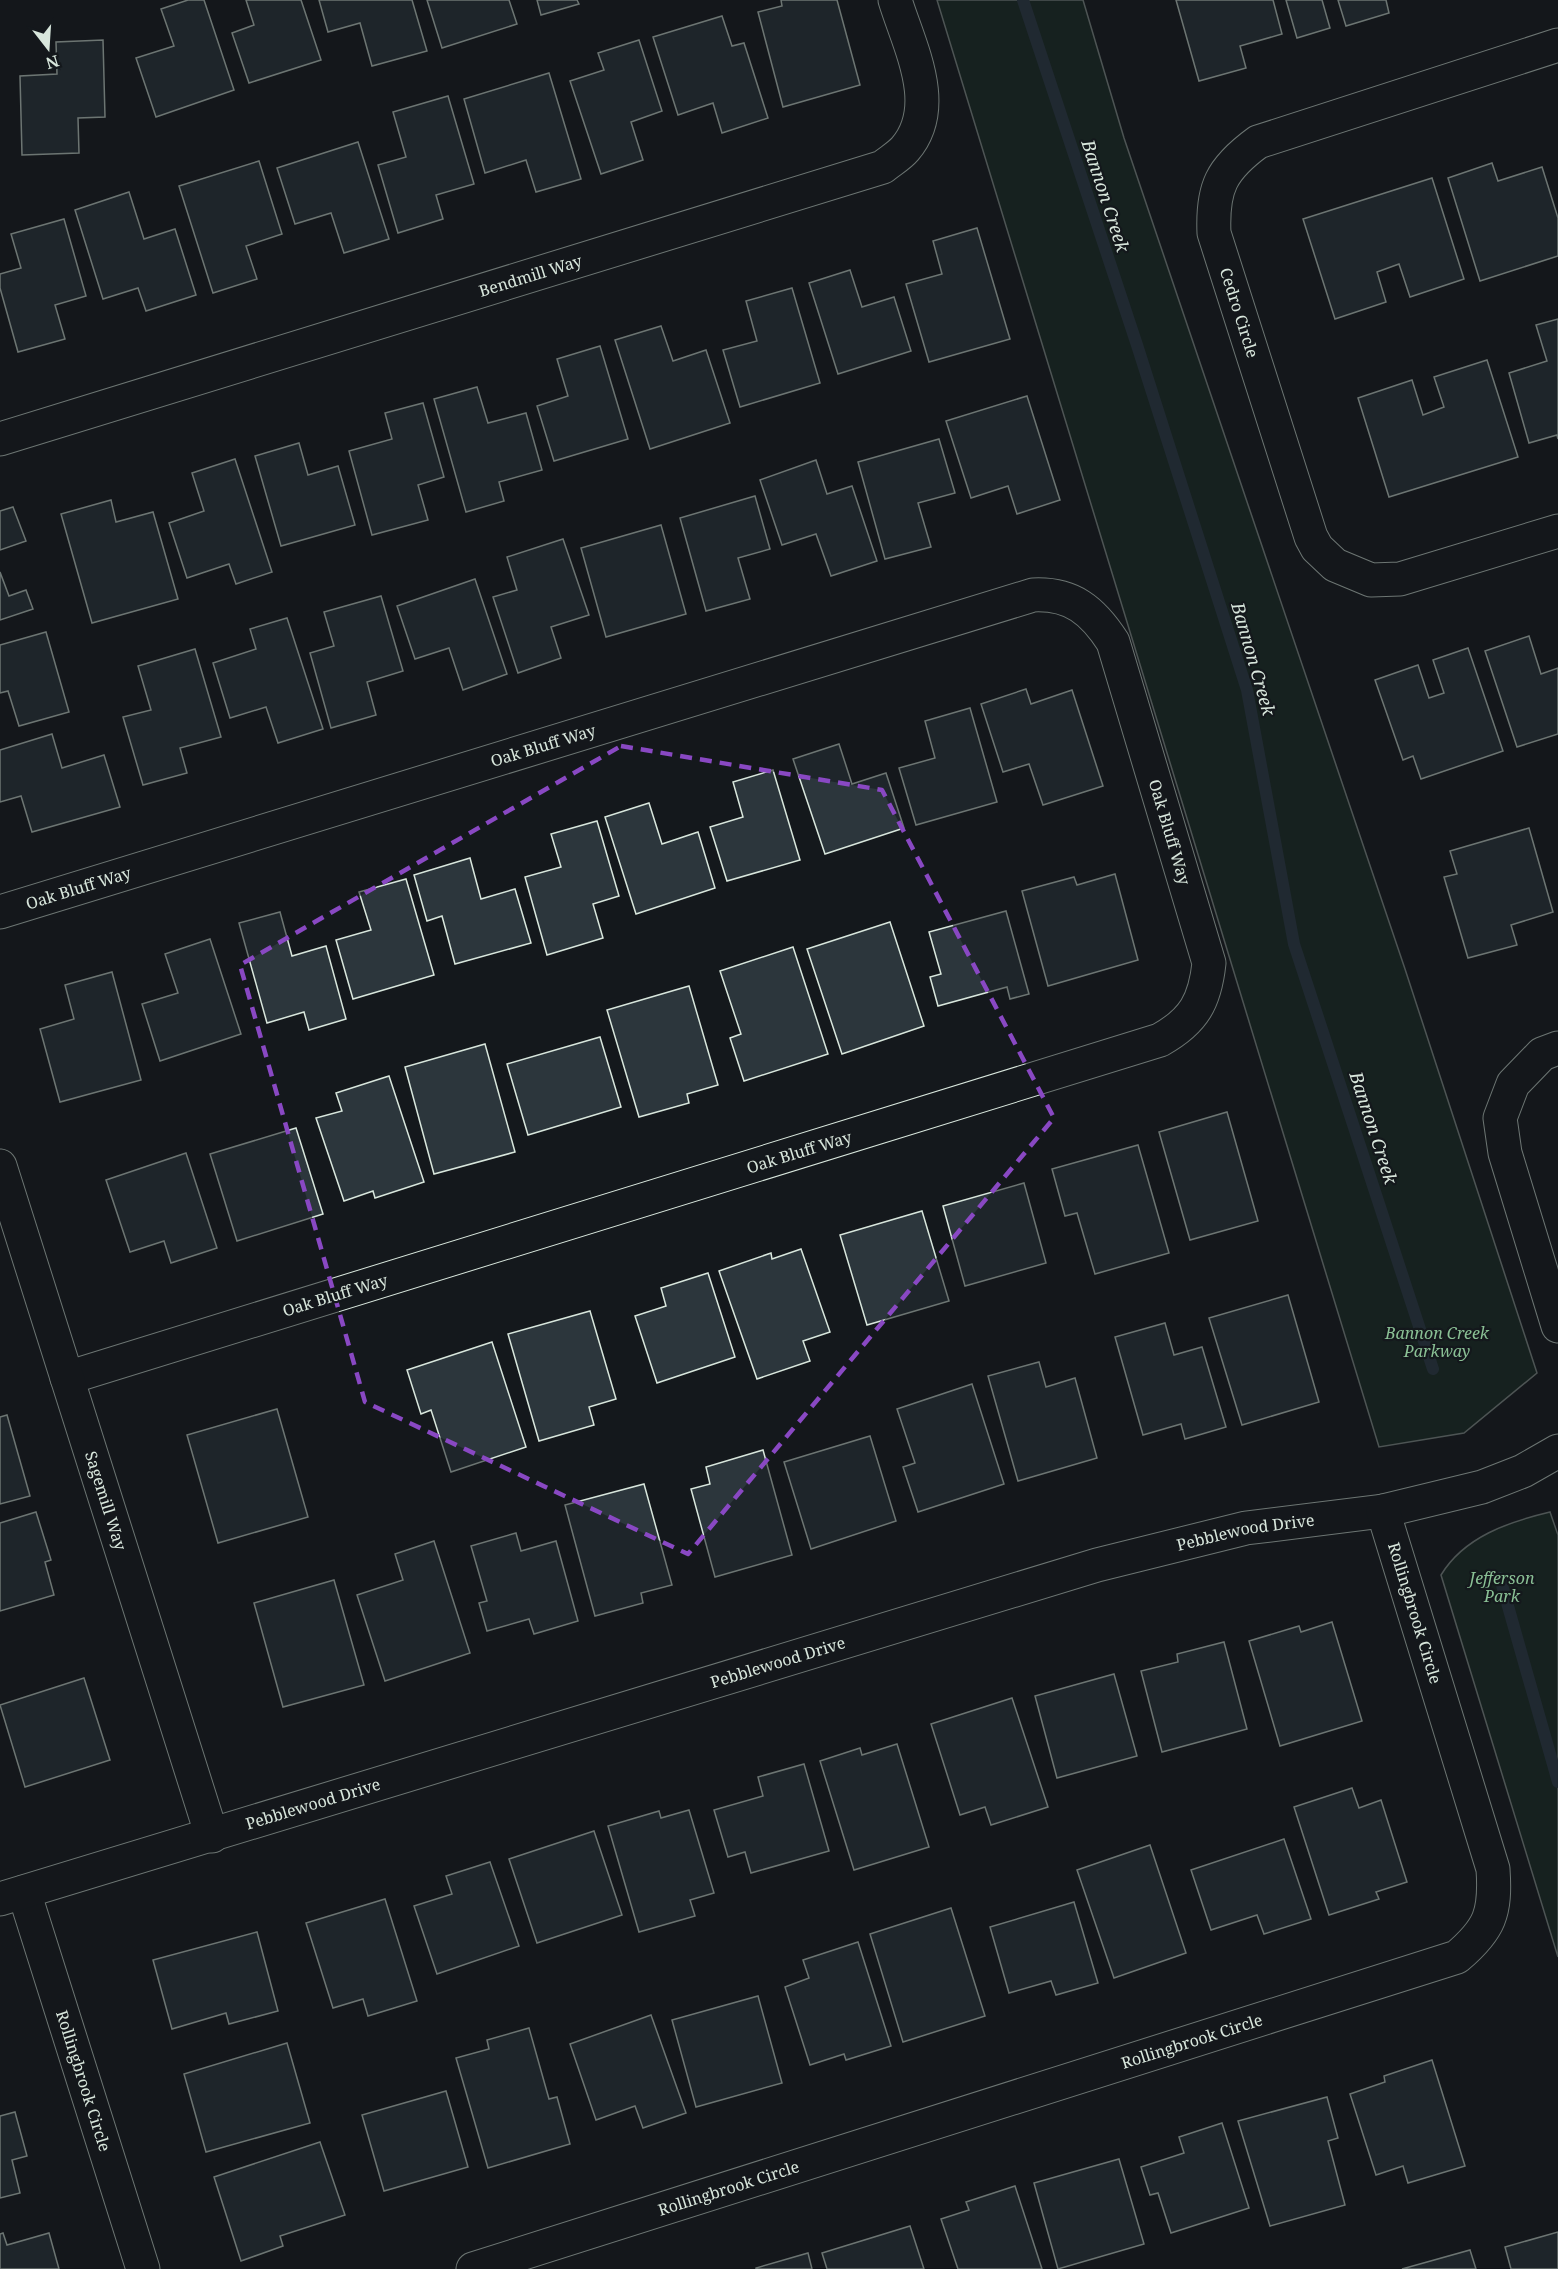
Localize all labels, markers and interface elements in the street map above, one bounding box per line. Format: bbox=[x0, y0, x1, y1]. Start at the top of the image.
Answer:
north arrow bbox=[18, 18, 78, 78]
text: N bbox=[43, 50, 62, 75]
water label: Bannon Creek bbox=[1076, 135, 1136, 256]
street label: Bendmill Way bbox=[476, 249, 586, 302]
street label: Cedro Circle bbox=[1215, 265, 1264, 360]
water label: Bannon Creek bbox=[1226, 598, 1282, 719]
street label: Oak Bluff Way bbox=[488, 719, 599, 772]
street label: Oak Bluff Way bbox=[1144, 777, 1196, 888]
street label: Oak Bluff Way bbox=[23, 861, 135, 914]
water label: Bannon Creek bbox=[1344, 1067, 1404, 1188]
street label: Oak Bluff Way bbox=[744, 1125, 855, 1178]
street label: Oak Bluff Way bbox=[280, 1268, 391, 1321]
park label: Bannon Creek Parkway bbox=[1384, 1322, 1490, 1362]
street label: Sagemill Way bbox=[80, 1448, 132, 1554]
street label: Pebblewood Drive bbox=[1174, 1509, 1316, 1556]
street label: Rollingbrook Circle bbox=[1383, 1540, 1447, 1686]
park label: Jefferson Park bbox=[1466, 1567, 1535, 1607]
street label: Pebblewood Drive bbox=[708, 1631, 848, 1693]
street label: Pebblewood Drive bbox=[243, 1773, 383, 1835]
street label: Rollingbrook Circle bbox=[51, 2007, 116, 2154]
street label: Rollingbrook Circle bbox=[1118, 2008, 1265, 2074]
street label: Rollingbrook Circle bbox=[655, 2155, 802, 2221]

